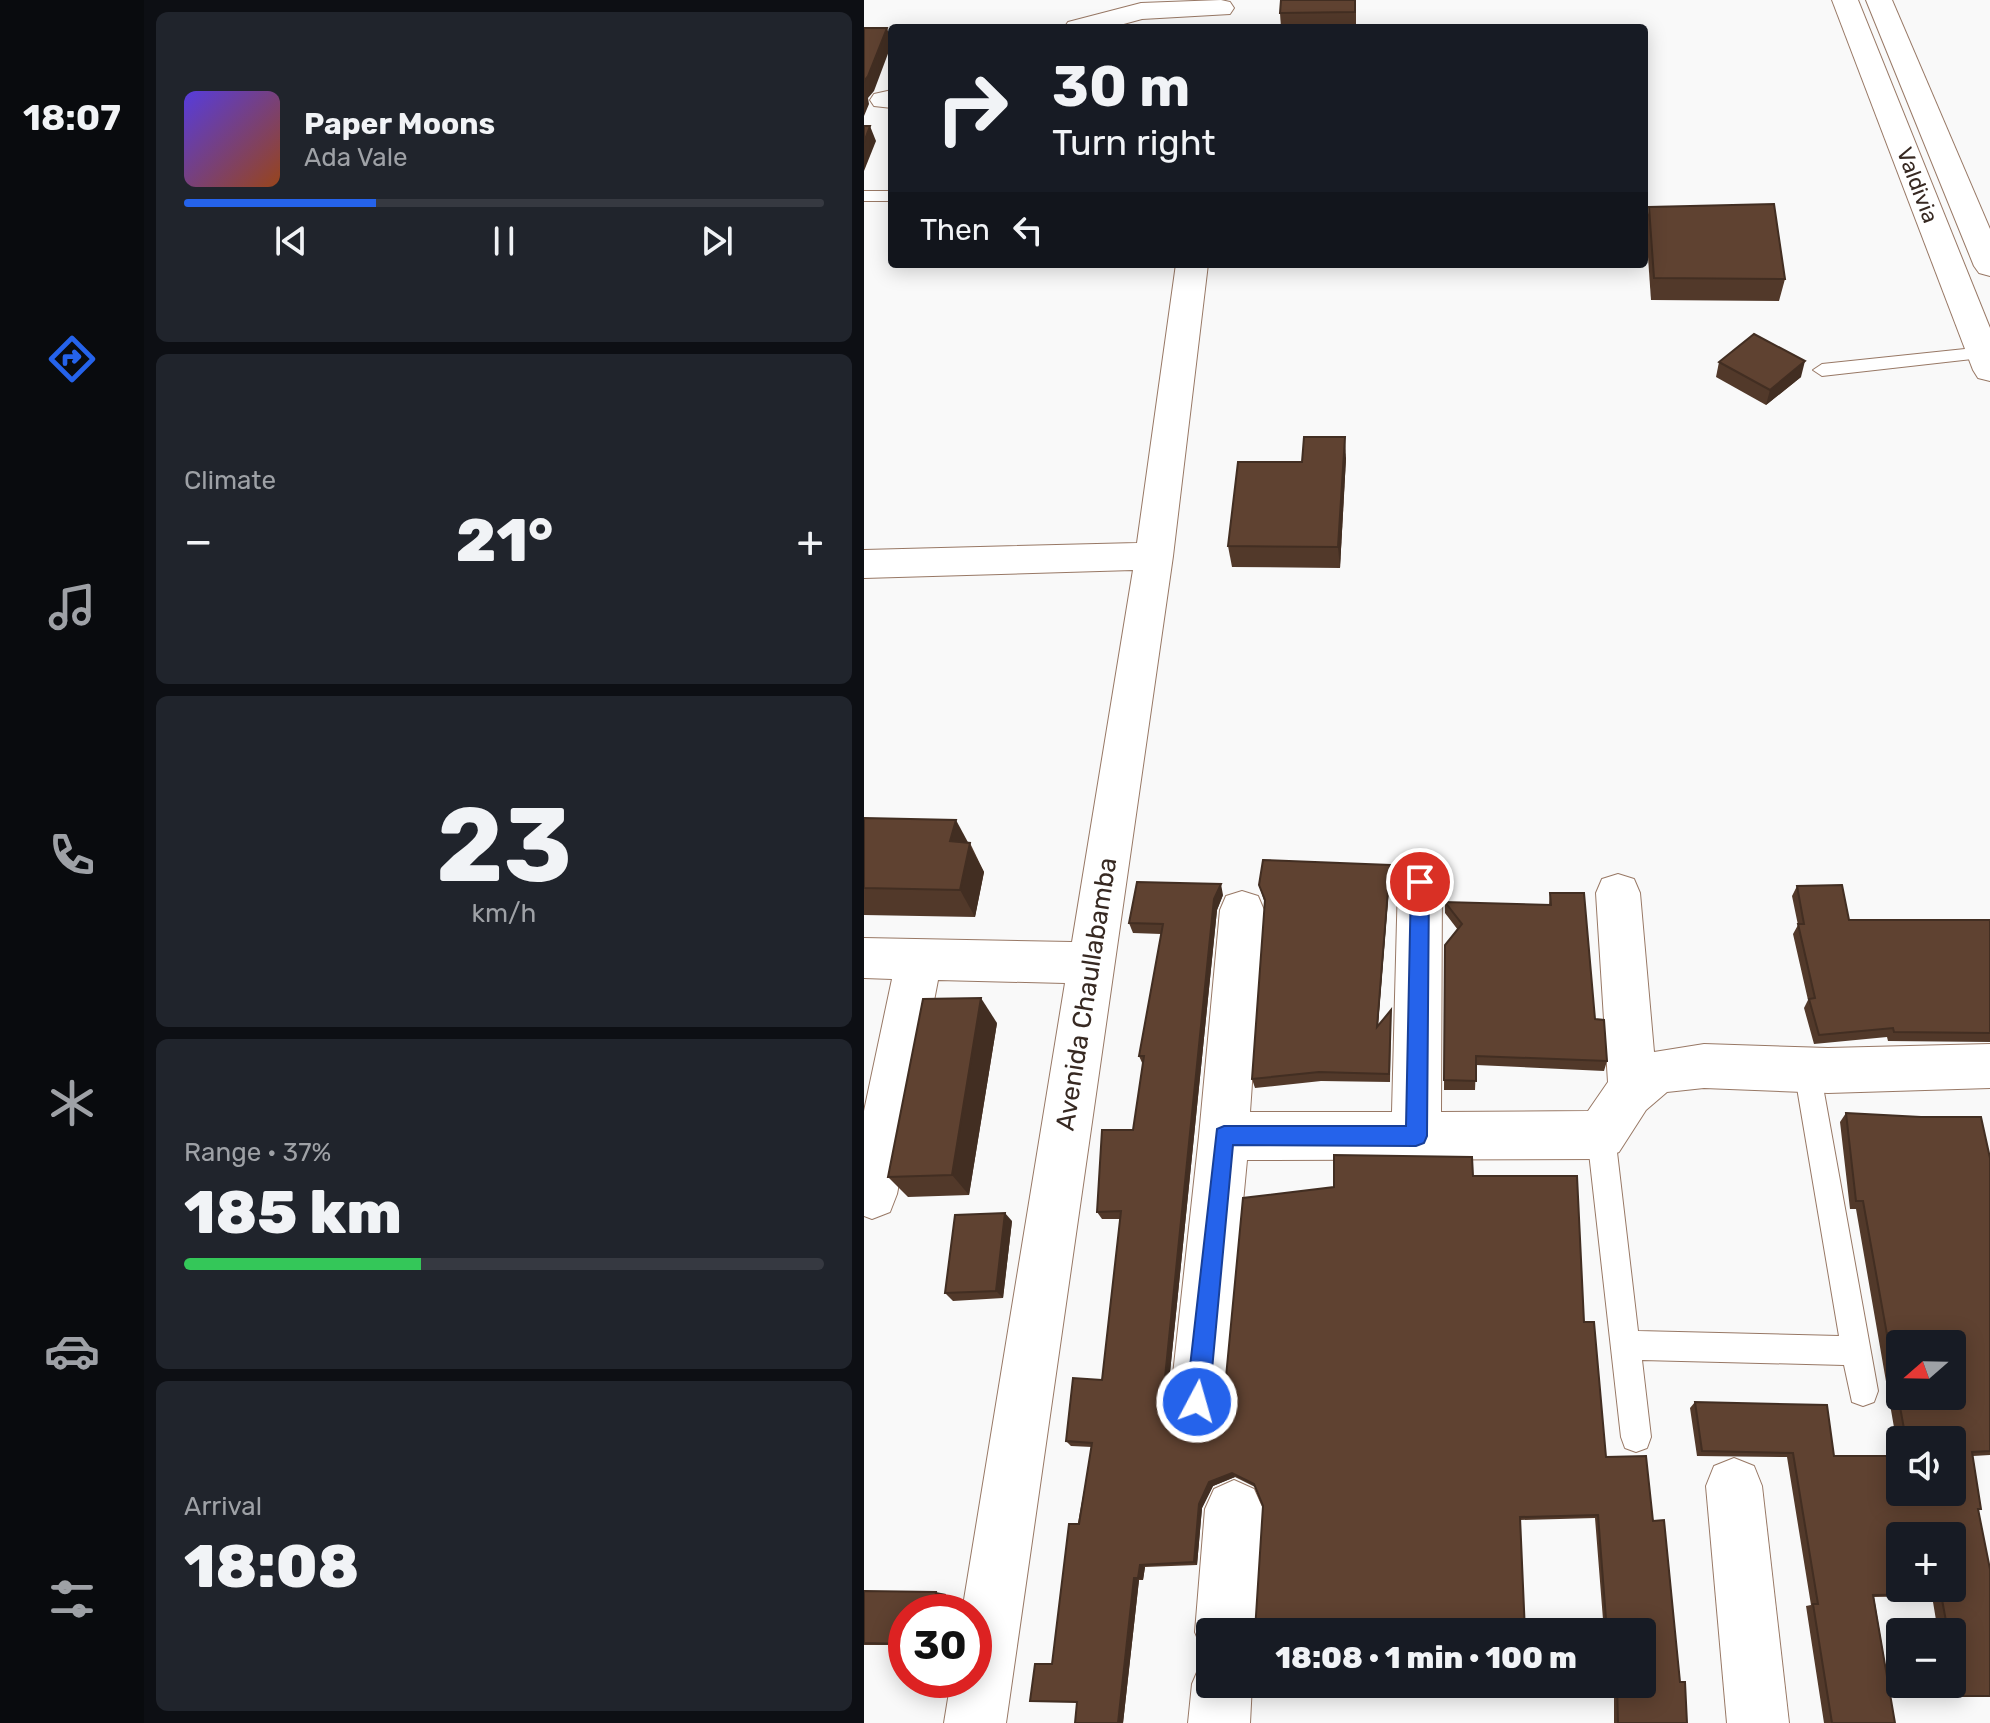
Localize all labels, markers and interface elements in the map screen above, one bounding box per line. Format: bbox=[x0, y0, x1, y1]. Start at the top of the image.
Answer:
text: 30 m bbox=[1052, 54, 1190, 120]
icon: right bbox=[920, 56, 1024, 160]
text: 18:07 bbox=[23, 96, 121, 139]
text: Paper Moons bbox=[304, 106, 495, 142]
text: Turn right bbox=[1052, 121, 1216, 164]
text: Ada Vale bbox=[304, 142, 408, 173]
street label: Valdivia bbox=[1891, 144, 1944, 227]
icon: left bbox=[1006, 208, 1050, 252]
text: Then bbox=[920, 212, 990, 248]
icon: previous bbox=[269, 219, 313, 263]
icon: pause bbox=[482, 219, 526, 263]
icon: next bbox=[695, 219, 739, 263]
icon: directions bbox=[44, 331, 100, 387]
text: Climate bbox=[184, 465, 276, 496]
text: 21° bbox=[456, 505, 553, 576]
text: − bbox=[184, 515, 213, 567]
text: + bbox=[797, 515, 824, 567]
icon: music bbox=[44, 579, 100, 635]
text: 23 bbox=[436, 784, 572, 907]
icon: phone bbox=[44, 827, 100, 883]
pin bbox=[1386, 848, 1454, 916]
street label: Avenida Chaullabamba bbox=[1050, 855, 1123, 1133]
icon: arrive bbox=[1398, 860, 1442, 904]
text: km/h bbox=[472, 898, 536, 929]
icon: climate bbox=[44, 1075, 100, 1131]
text: Range · 37% bbox=[184, 1137, 331, 1168]
text: 185 km bbox=[184, 1177, 402, 1248]
icon: car bbox=[44, 1323, 100, 1379]
north arrow bbox=[1886, 1330, 1966, 1410]
map controls bbox=[1886, 1330, 1966, 1698]
position arrow bbox=[1155, 1360, 1239, 1444]
button: sound bbox=[1886, 1426, 1966, 1506]
text: Arrival bbox=[184, 1491, 262, 1522]
button: + bbox=[1886, 1522, 1966, 1602]
text: 18:08 bbox=[184, 1531, 359, 1602]
icon: filters bbox=[44, 1571, 100, 1627]
speed limit sign: 30 bbox=[888, 1594, 992, 1698]
button: − bbox=[1886, 1618, 1966, 1698]
text: 18:08 · 1 min · 100 m bbox=[1275, 1640, 1577, 1676]

